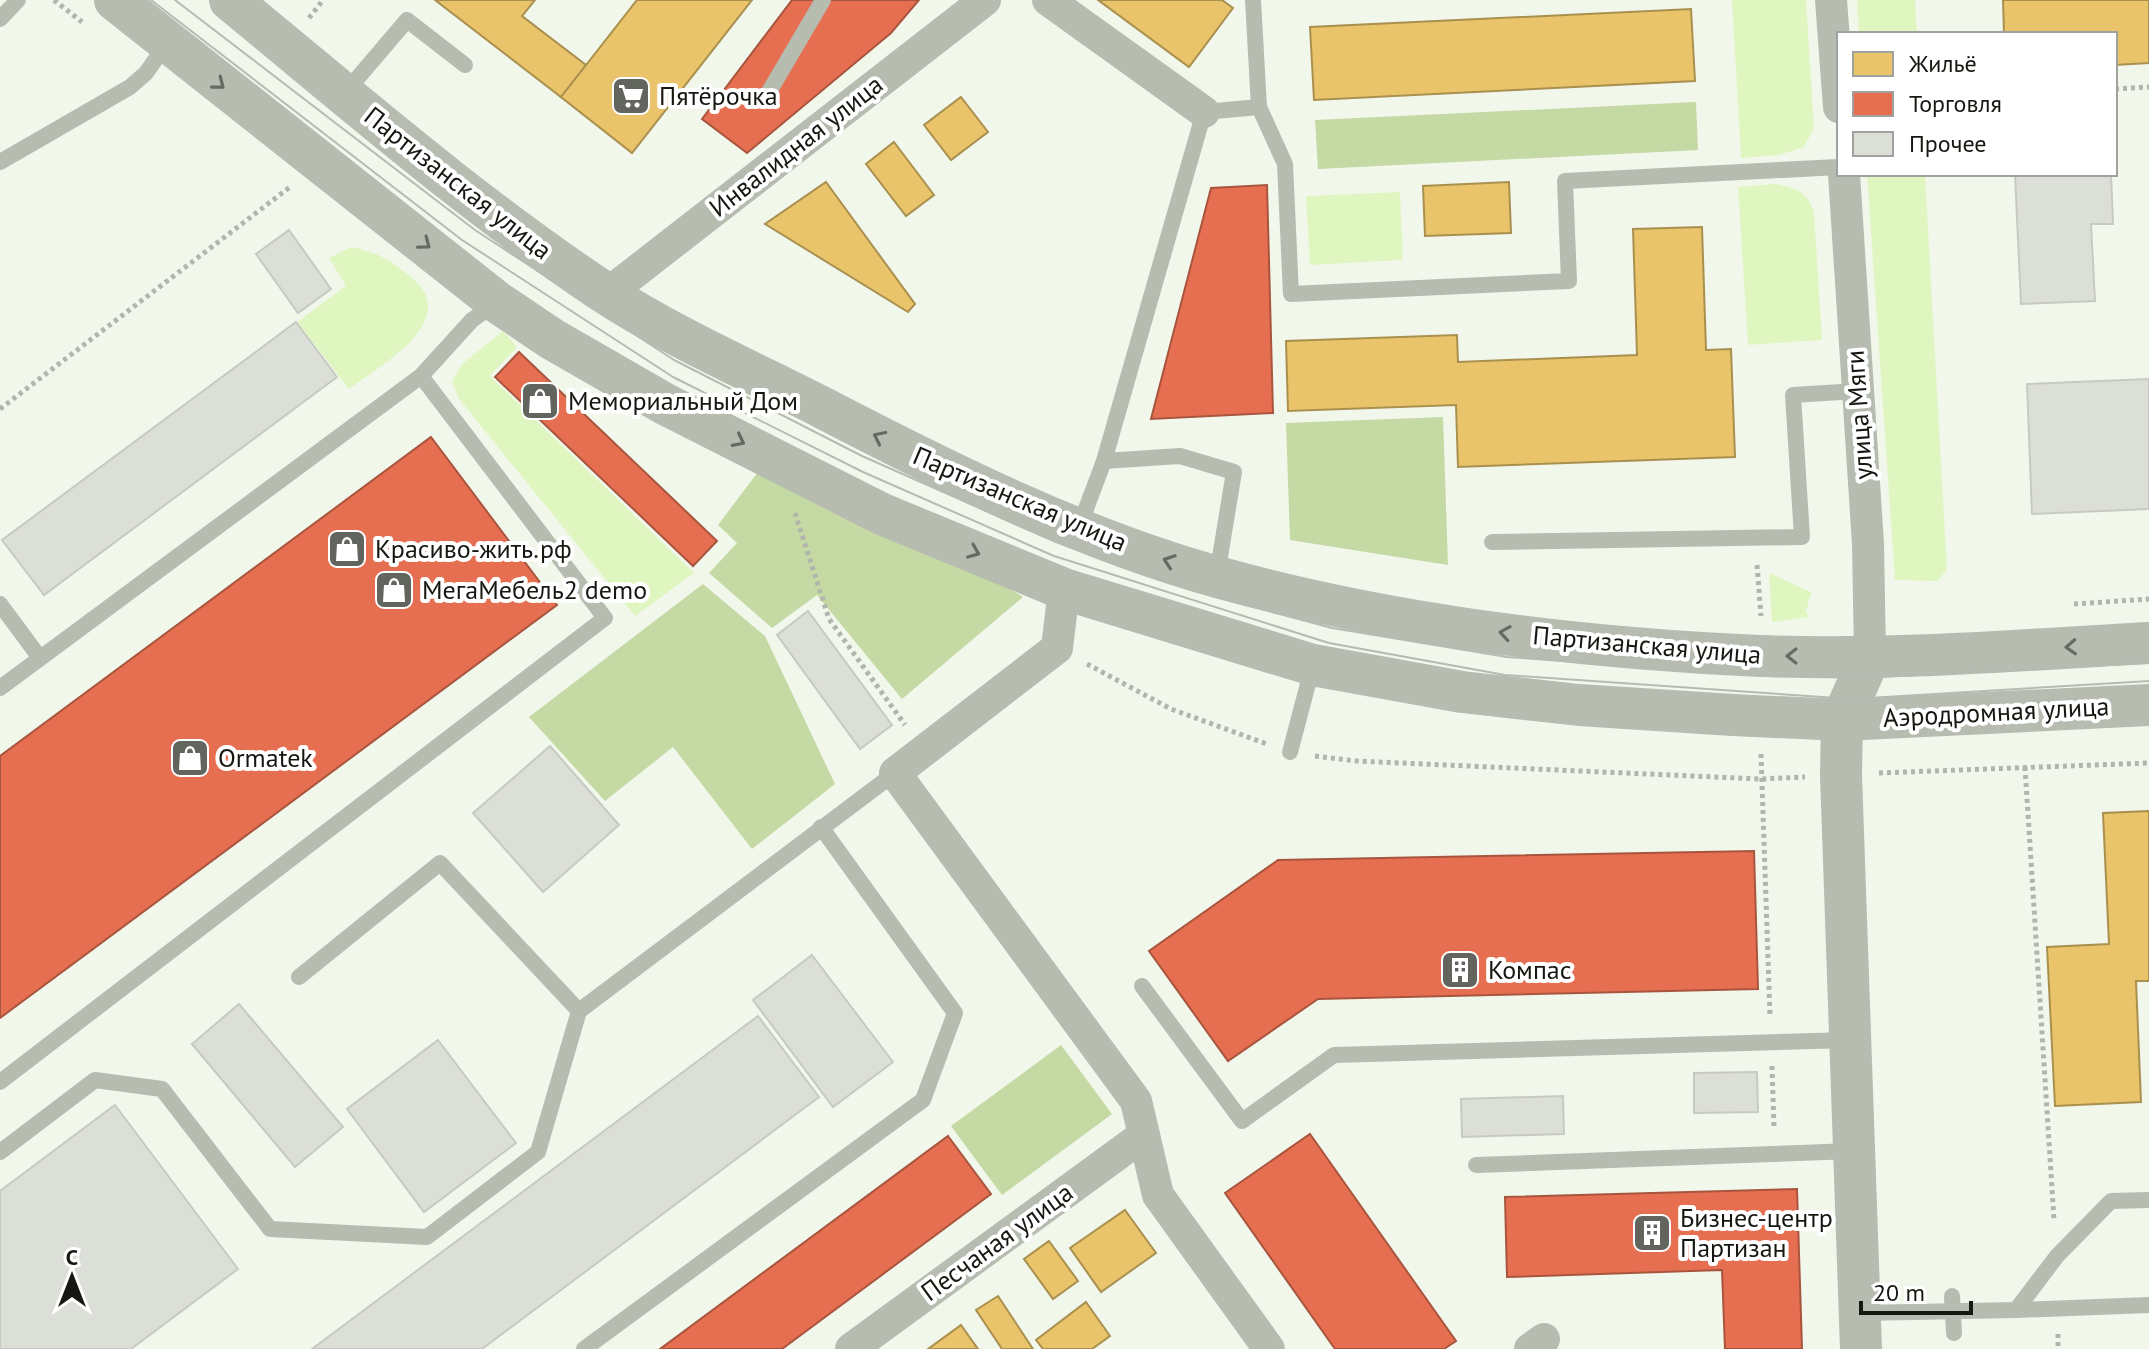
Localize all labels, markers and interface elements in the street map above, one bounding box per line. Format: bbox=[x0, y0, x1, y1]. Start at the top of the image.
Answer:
legend bbox=[1837, 32, 2117, 176]
text: Жильё bbox=[1908, 48, 1977, 79]
street label: Инвалидная улица bbox=[702, 68, 889, 224]
one-way arrow bbox=[210, 75, 225, 89]
supermarket icon: Пятёрочка bbox=[610, 75, 652, 117]
place label: Пятёрочка bbox=[659, 79, 778, 112]
text: Торговля bbox=[1909, 88, 2002, 119]
street label: Партизанская улица bbox=[358, 99, 559, 266]
text: Прочее bbox=[1909, 128, 1987, 159]
one-way arrow bbox=[416, 234, 431, 248]
street label: улица Мяги bbox=[1838, 349, 1879, 481]
shop icon: Мемориальный Дом bbox=[519, 380, 561, 422]
place label: Мемориальный Дом bbox=[568, 384, 798, 417]
one-way arrow bbox=[873, 431, 887, 447]
one-way arrow bbox=[730, 432, 745, 447]
street label: Партизанская улица bbox=[908, 439, 1132, 558]
shop icon: Красиво-жить.рф bbox=[326, 528, 368, 570]
place label: Красиво-жить.рф bbox=[375, 532, 572, 565]
one-way arrow bbox=[966, 542, 980, 558]
one-way arrow bbox=[1163, 554, 1177, 570]
shop icon: МегаМебель2 demo bbox=[373, 569, 415, 611]
place label: МегаМебель2 demo bbox=[422, 573, 647, 606]
street label: Партизанская улица bbox=[1531, 618, 1763, 671]
one-way arrow bbox=[1498, 625, 1512, 642]
one-way arrow bbox=[2064, 638, 2077, 655]
one-way arrow bbox=[1785, 647, 1798, 665]
street label: Аэродромная улица bbox=[1882, 689, 2110, 734]
shop icon: Ormatek bbox=[169, 737, 211, 779]
place label: Ormatek bbox=[218, 741, 313, 774]
building icon: Компас bbox=[1439, 949, 1481, 991]
place label: Компас bbox=[1488, 953, 1571, 986]
street label: Песчаная улица bbox=[914, 1175, 1079, 1308]
place label: Бизнес-центр Партизан bbox=[1680, 1201, 1833, 1264]
building icon: Бизнес-центр Партизан bbox=[1631, 1212, 1673, 1254]
north arrow bbox=[32, 1237, 112, 1317]
text: С bbox=[66, 1243, 78, 1271]
scale bar bbox=[1861, 1265, 1971, 1315]
text: 20 m bbox=[1873, 1277, 1925, 1308]

